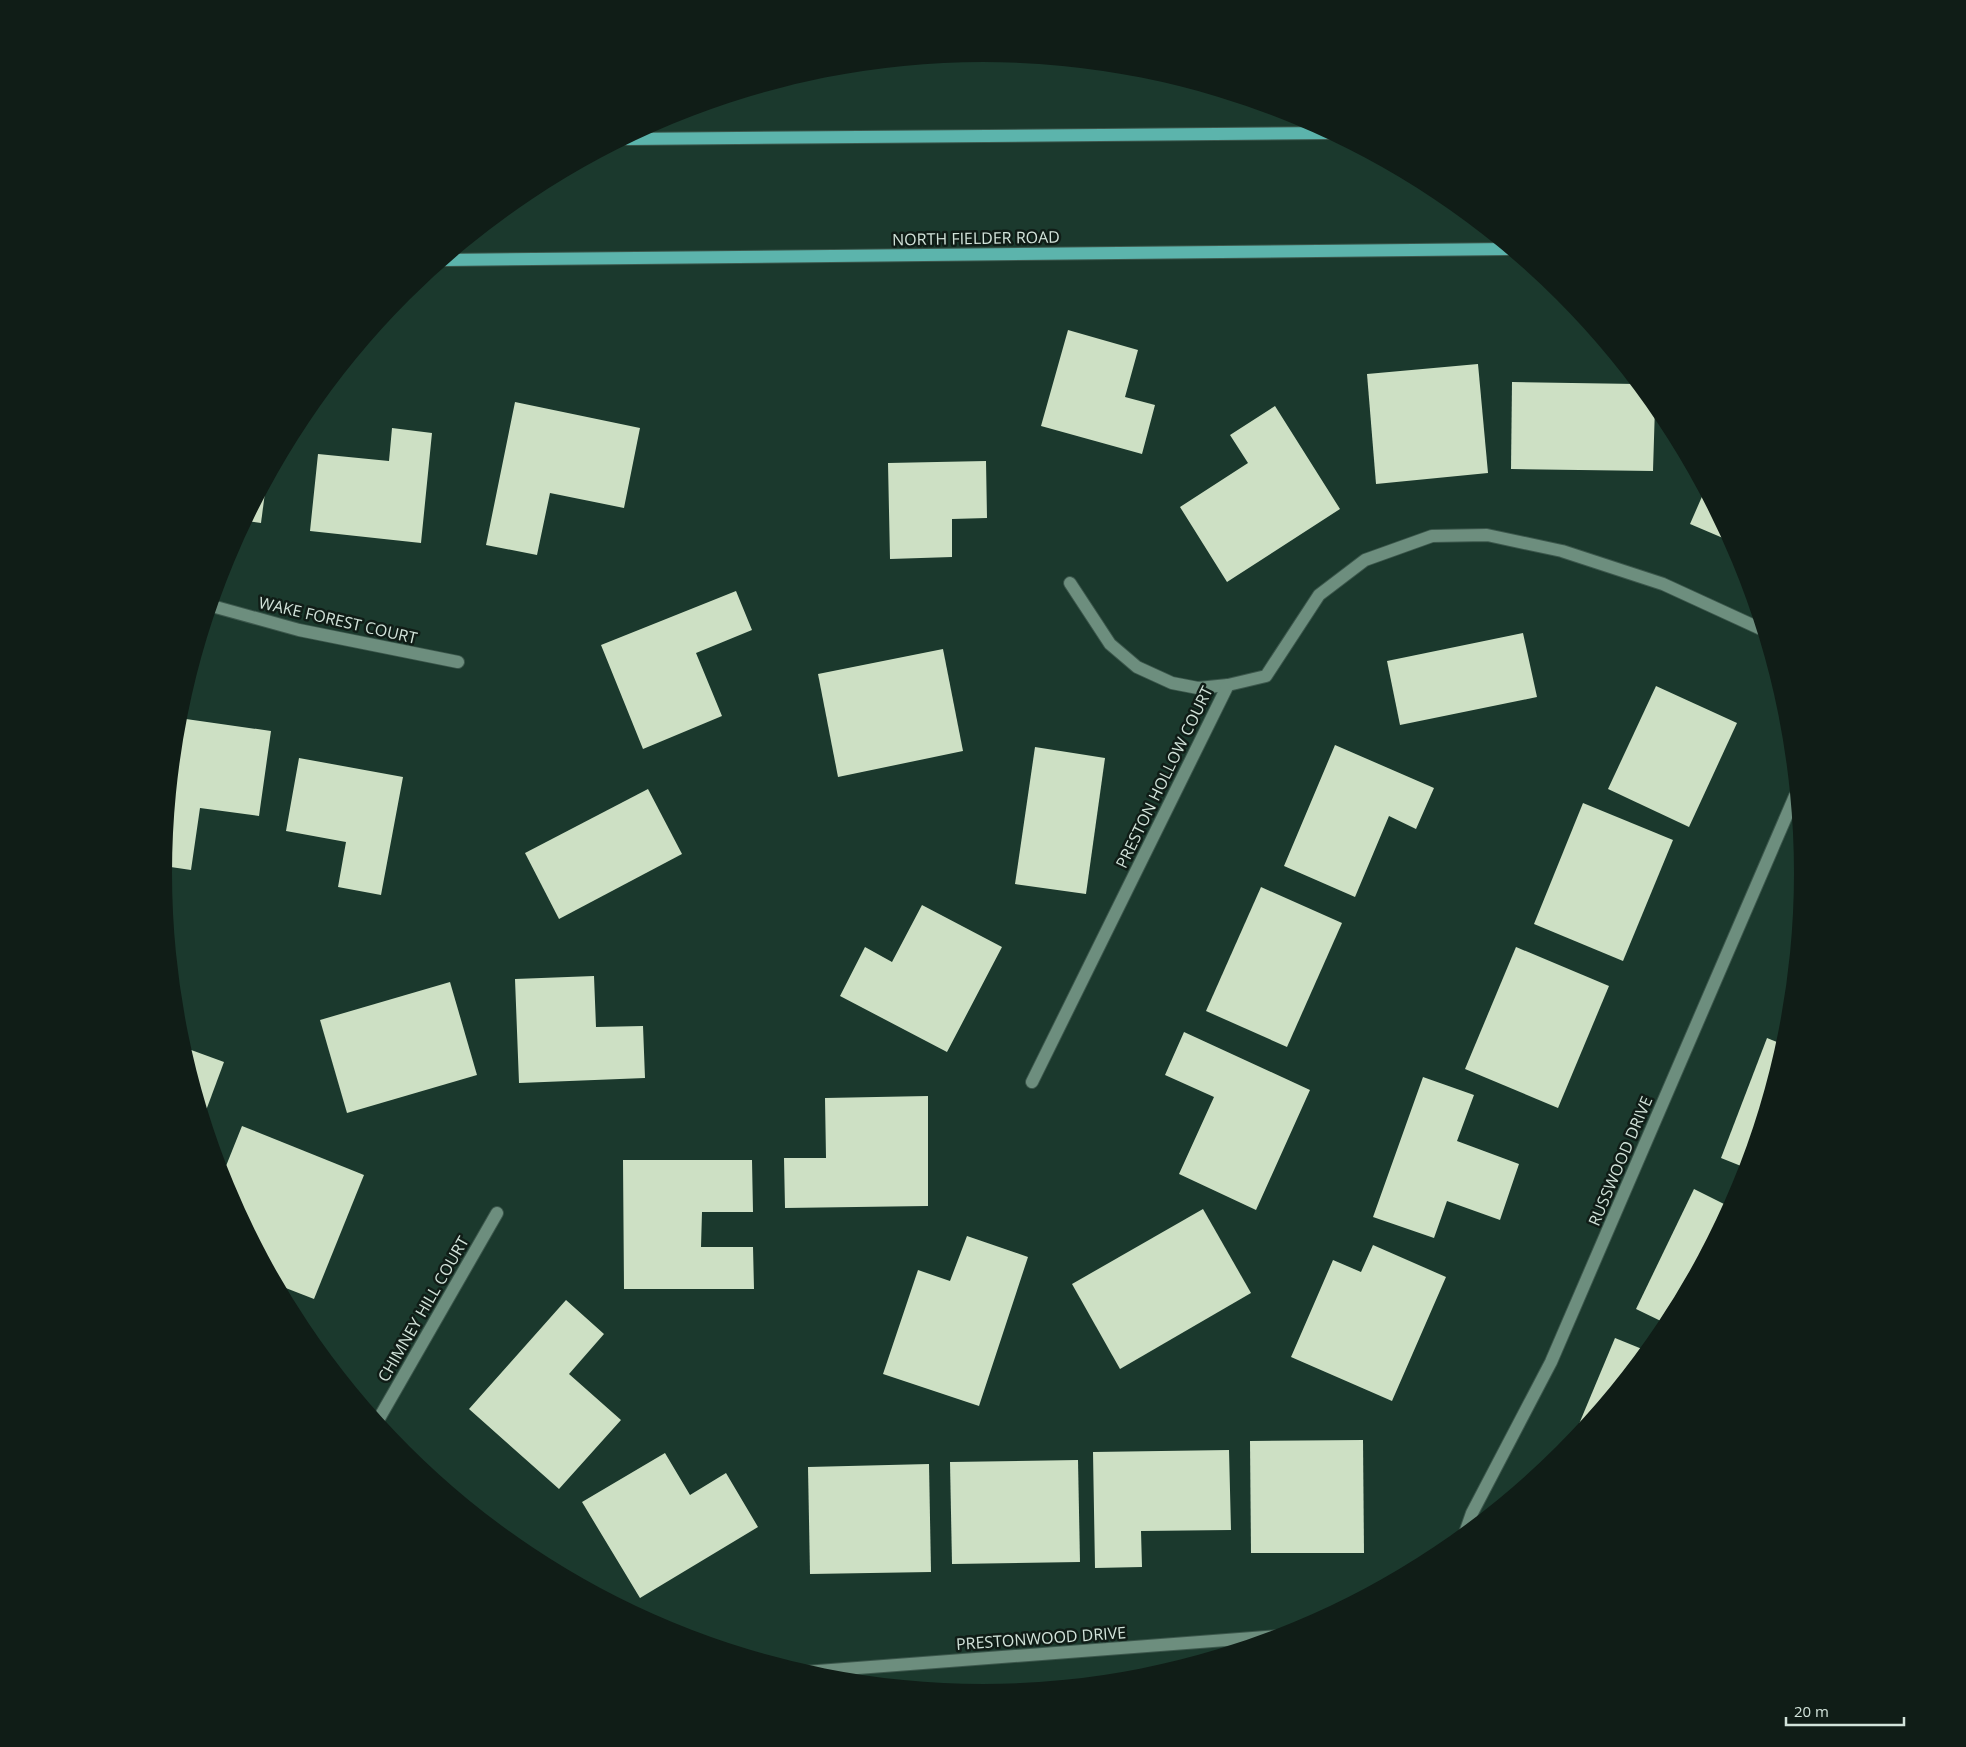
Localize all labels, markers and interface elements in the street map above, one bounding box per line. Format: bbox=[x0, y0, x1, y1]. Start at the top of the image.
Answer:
street label: NORTH FIELDER ROAD bbox=[892, 226, 1060, 250]
street label: WAKE FOREST COURT bbox=[257, 591, 419, 649]
street label: PRESTON HOLLOW COURT bbox=[1110, 682, 1218, 872]
street label: RUSSWOOD DRIVE bbox=[1583, 1093, 1657, 1229]
street label: CHIMNEY HILL COURT bbox=[372, 1232, 474, 1386]
street label: PRESTONWOOD DRIVE bbox=[955, 1621, 1127, 1655]
scale bar bbox=[1786, 1694, 1904, 1726]
text: 20 m bbox=[1794, 1701, 1829, 1721]

